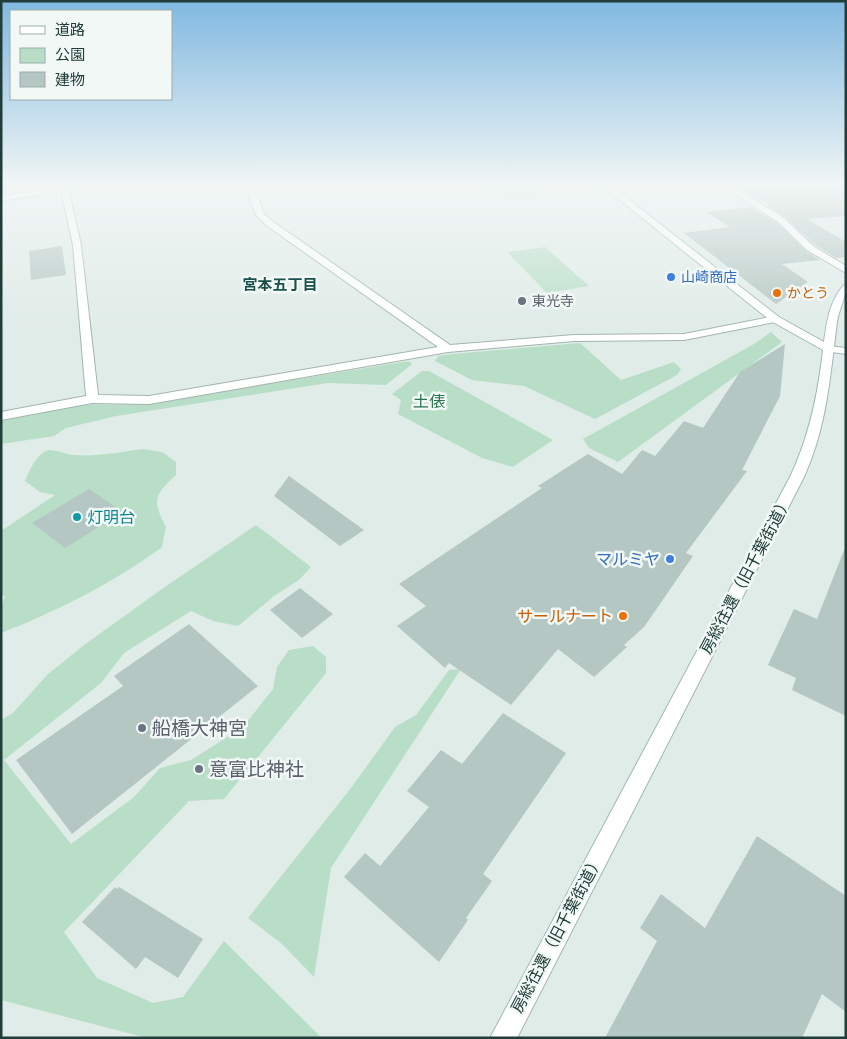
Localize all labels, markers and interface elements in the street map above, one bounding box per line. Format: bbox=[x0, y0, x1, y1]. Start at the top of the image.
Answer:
legend bbox=[10, 10, 172, 100]
text: 道路 bbox=[55, 20, 85, 39]
text: 公園 bbox=[55, 45, 85, 64]
text: 建物 bbox=[55, 70, 85, 89]
place label: 山崎商店 bbox=[681, 268, 737, 286]
marker: 山崎商店 bbox=[665, 271, 677, 283]
district label: 宮本五丁目 bbox=[242, 275, 318, 294]
place label: かとう bbox=[787, 284, 829, 302]
marker: かとう bbox=[771, 287, 783, 299]
place label: 東光寺 bbox=[532, 292, 574, 310]
marker: 東光寺 bbox=[516, 295, 528, 307]
park label: 土俵 bbox=[413, 391, 445, 412]
street label: 房総往還（旧千葉街道） bbox=[695, 492, 797, 658]
place label: 灯明台 bbox=[87, 507, 135, 528]
marker: 灯明台 bbox=[71, 511, 83, 523]
place label: マルミヤ bbox=[596, 549, 660, 570]
marker: マルミヤ bbox=[664, 553, 676, 565]
place label: サールナート bbox=[517, 606, 613, 627]
marker: サールナート bbox=[617, 610, 629, 622]
place label: 船橋大神宮 bbox=[152, 716, 247, 741]
marker: 船橋大神宮 bbox=[136, 722, 148, 734]
place label: 意富比神社 bbox=[209, 757, 304, 782]
marker: 意富比神社 bbox=[193, 763, 205, 775]
street label: 房総往還（旧千葉街道） bbox=[506, 851, 608, 1017]

